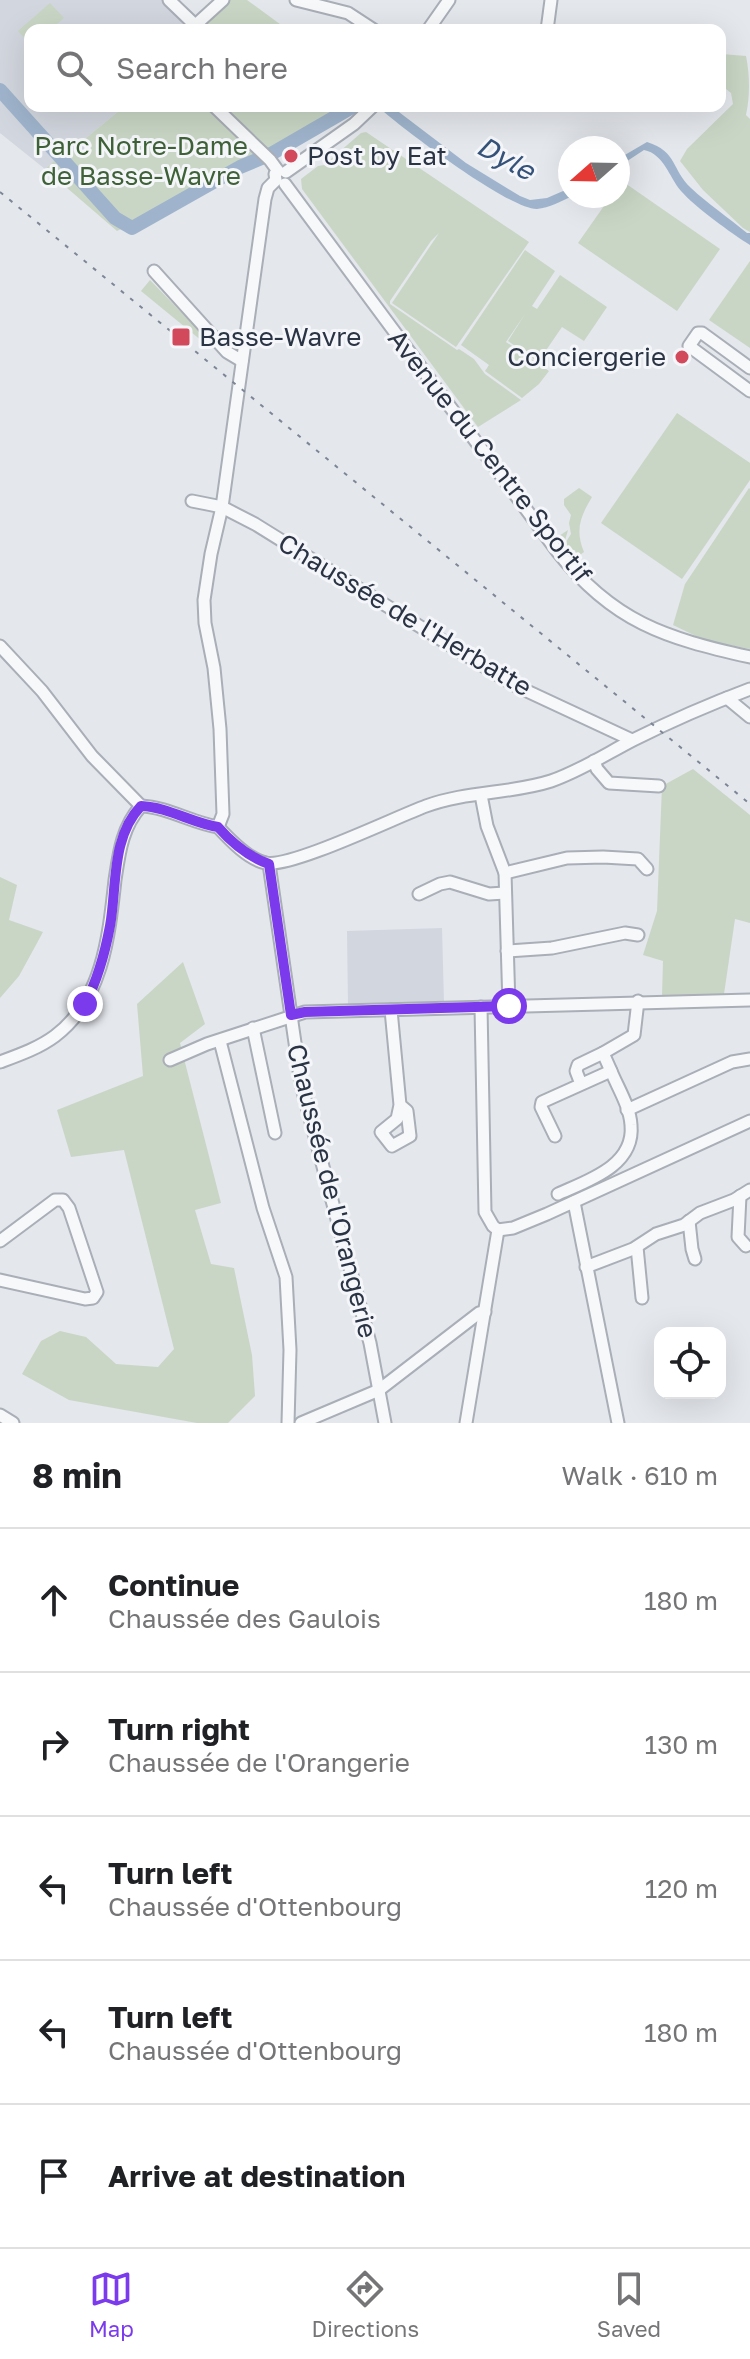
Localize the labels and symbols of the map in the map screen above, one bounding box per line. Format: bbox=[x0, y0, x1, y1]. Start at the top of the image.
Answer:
water label: Dyle bbox=[472, 129, 542, 187]
park label: Parc Notre-Dame de Basse-Wavre bbox=[34, 130, 248, 191]
north arrow bbox=[558, 136, 630, 208]
place label: Post by Eat bbox=[307, 140, 447, 171]
marker: Post by Eat bbox=[282, 147, 300, 165]
place label: Basse-Wavre bbox=[199, 321, 361, 352]
street label: Avenue du Centre Sportif bbox=[382, 323, 599, 588]
marker: Basse-Wavre bbox=[170, 326, 192, 348]
place label: Conciergerie bbox=[507, 341, 666, 372]
marker: Conciergerie bbox=[673, 348, 691, 366]
street label: Chaussée de l'Herbatte bbox=[273, 527, 537, 703]
route end bbox=[67, 986, 103, 1022]
route start bbox=[491, 988, 527, 1024]
street label: Chaussée de l'Orangerie bbox=[281, 1041, 384, 1341]

